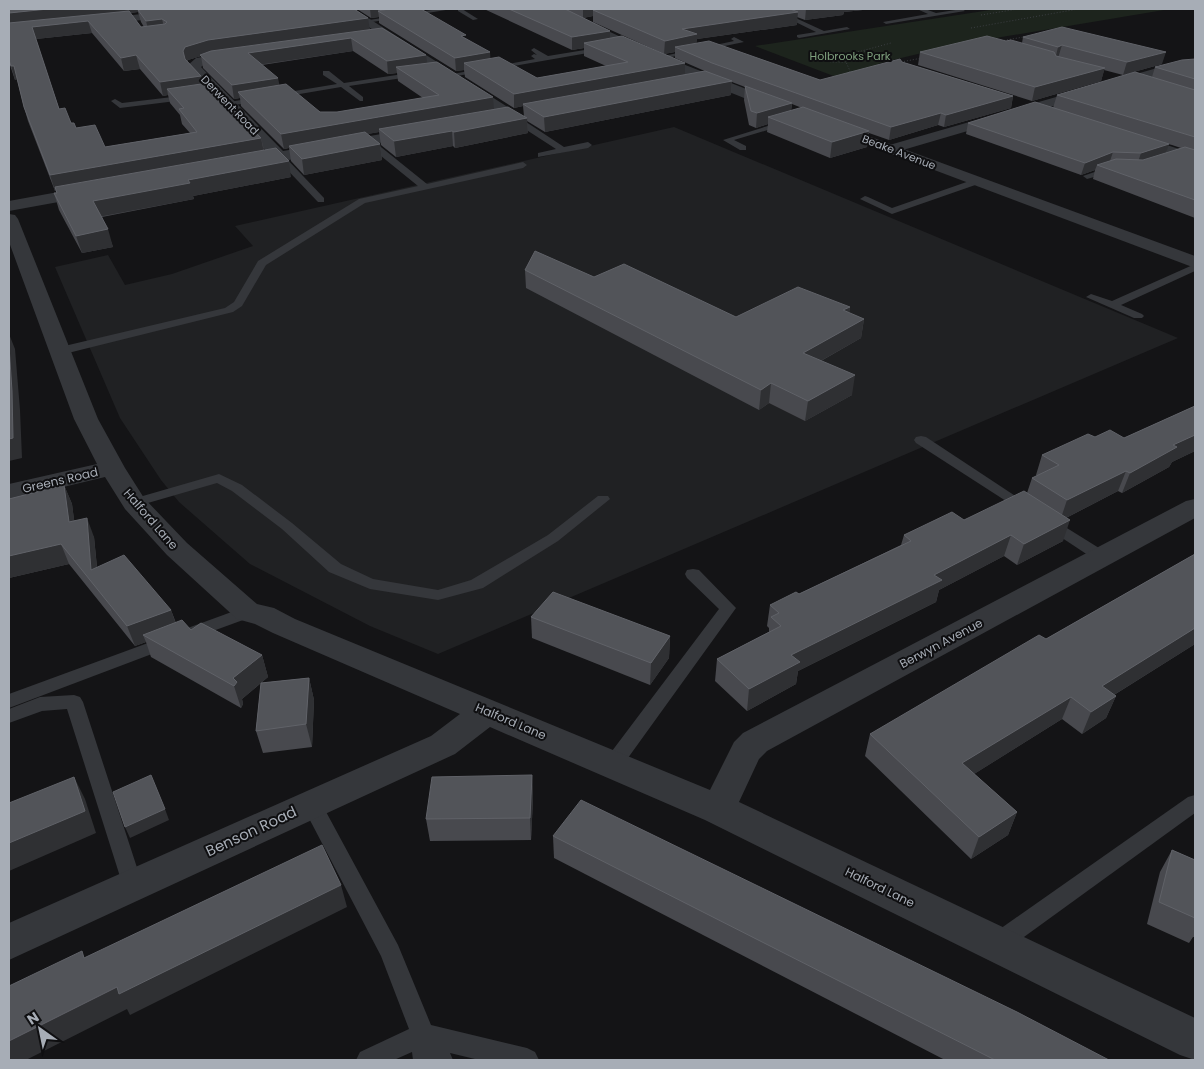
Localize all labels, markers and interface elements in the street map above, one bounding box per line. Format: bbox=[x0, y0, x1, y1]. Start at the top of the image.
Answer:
park label: Holbrooks Park bbox=[810, 48, 891, 64]
street label: Derwent Road bbox=[197, 72, 263, 138]
street label: Beake Avenue bbox=[860, 131, 938, 173]
street label: Greens Road bbox=[21, 463, 99, 497]
street label: Halford Lane bbox=[120, 485, 182, 553]
street label: Berwyn Avenue bbox=[896, 614, 986, 672]
street label: Halford Lane bbox=[473, 698, 549, 744]
street label: Benson Road bbox=[202, 801, 300, 861]
street label: Halford Lane bbox=[842, 863, 918, 911]
north arrow bbox=[15, 1004, 65, 1054]
text: N bbox=[23, 1007, 43, 1029]

